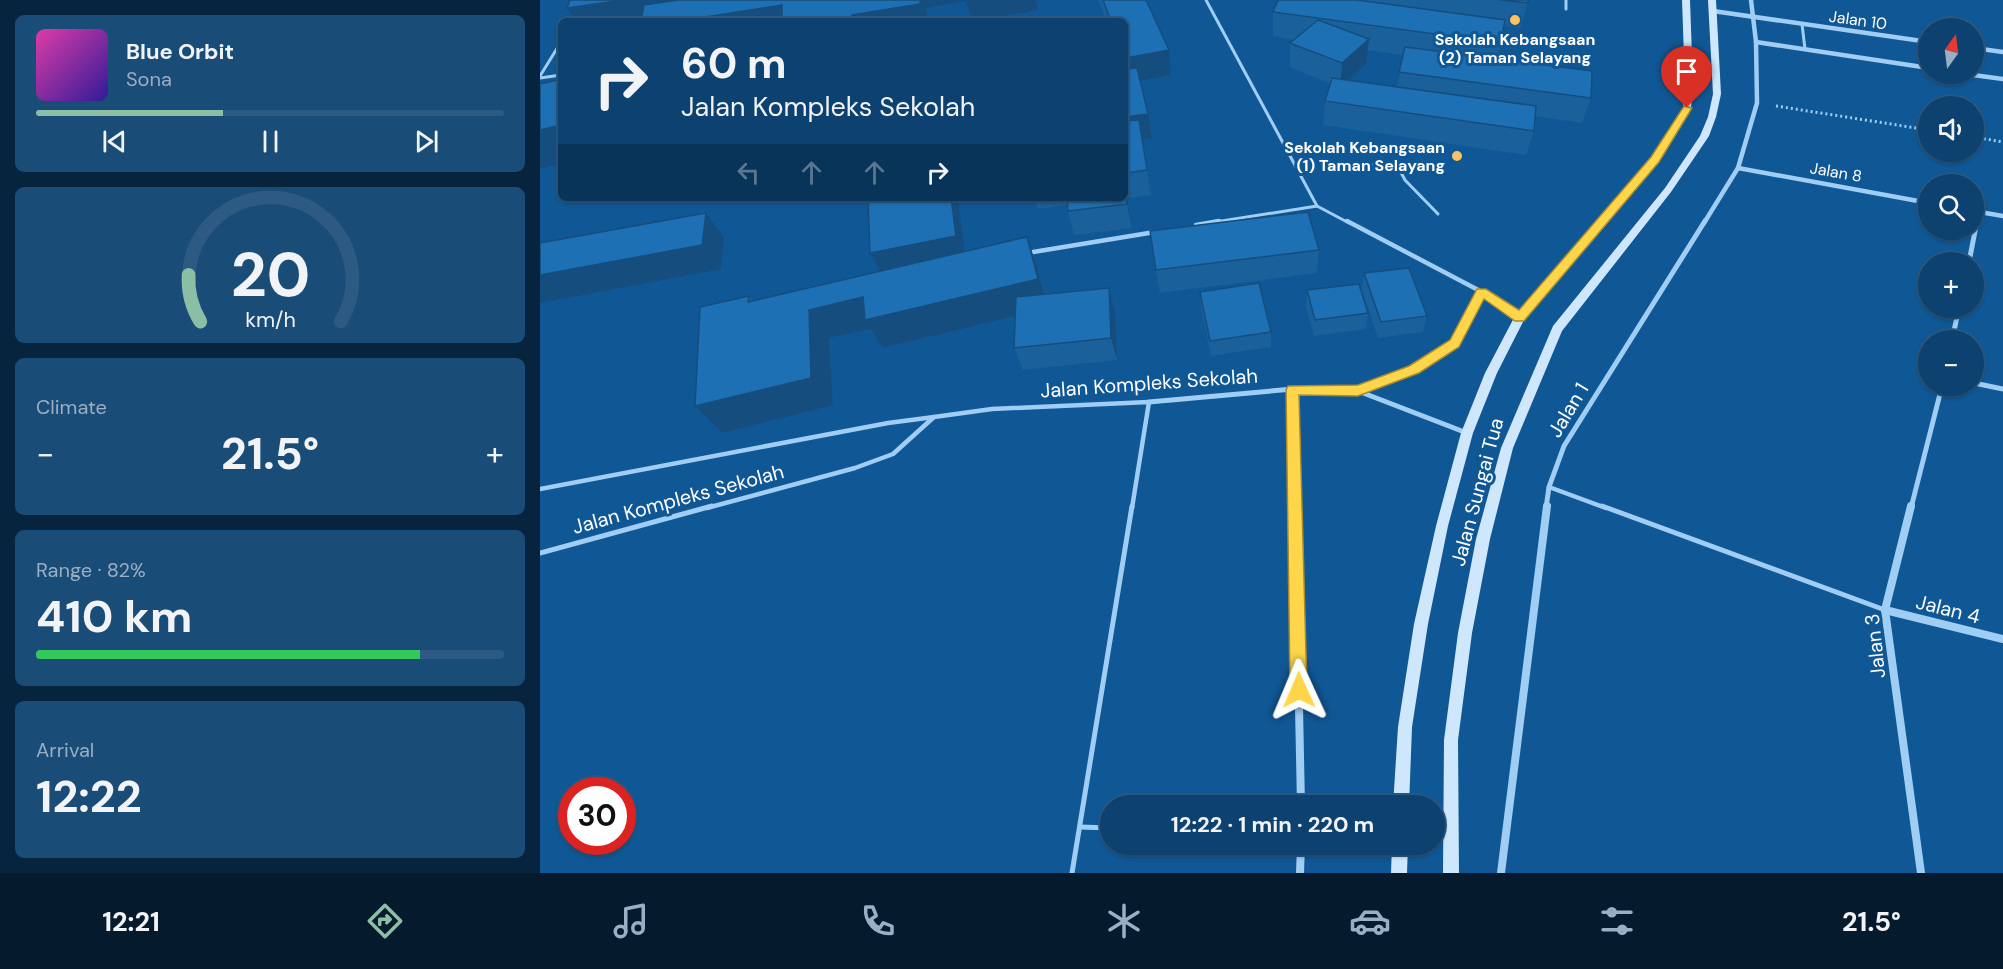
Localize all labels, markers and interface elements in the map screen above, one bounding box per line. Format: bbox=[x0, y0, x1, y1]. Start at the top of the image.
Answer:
street label: Jalan 10 bbox=[1828, 6, 1888, 34]
marker: Sekolah Kebangsaan (2) Taman Selayang bbox=[1508, 13, 1522, 27]
north arrow bbox=[1918, 18, 1984, 84]
map controls bbox=[1918, 18, 1984, 396]
place label: Sekolah Kebangsaan (2) Taman Selayang bbox=[1435, 29, 1595, 68]
text: 60 m bbox=[681, 36, 787, 91]
text: Blue Orbit bbox=[126, 37, 234, 66]
icon: right bbox=[582, 42, 660, 120]
pin bbox=[1661, 46, 1712, 108]
icon: arrive bbox=[1670, 55, 1703, 88]
text: Sona bbox=[126, 66, 172, 92]
text: Jalan Kompleks Sekolah bbox=[681, 89, 975, 124]
button: sound bbox=[1918, 96, 1984, 162]
icon: previous bbox=[98, 125, 131, 158]
icon: pause bbox=[254, 125, 287, 158]
icon: next bbox=[410, 125, 443, 158]
place label: Sekolah Kebangsaan (1) Taman Selayang bbox=[1284, 137, 1445, 176]
marker: Sekolah Kebangsaan (1) Taman Selayang bbox=[1450, 149, 1464, 163]
icon: left bbox=[732, 156, 765, 189]
icon: ahead bbox=[795, 156, 828, 189]
icon: ahead bbox=[858, 156, 891, 189]
icon: right bbox=[921, 156, 954, 189]
street label: Jalan 8 bbox=[1808, 157, 1864, 187]
button: search bbox=[1918, 174, 1984, 240]
text: 20 bbox=[230, 234, 310, 315]
button: + bbox=[1918, 252, 1984, 318]
text: km/h bbox=[245, 306, 295, 334]
button: − bbox=[1918, 330, 1984, 396]
street label: Jalan Kompleks Sekolah bbox=[1039, 362, 1259, 404]
street label: Jalan 1 bbox=[1542, 378, 1594, 442]
text: Climate bbox=[36, 394, 107, 420]
street label: Jalan Sungai Tua bbox=[1445, 415, 1509, 569]
text: 21.5° bbox=[221, 424, 319, 483]
text: − bbox=[36, 432, 54, 475]
text: + bbox=[486, 432, 504, 475]
street label: Jalan Kompleks Sekolah bbox=[569, 458, 787, 540]
text: Range · 82% bbox=[36, 557, 146, 583]
text: 410 km bbox=[36, 587, 192, 646]
street label: Jalan 4 bbox=[1913, 589, 1983, 629]
street label: Jalan 3 bbox=[1859, 612, 1891, 680]
position arrow bbox=[1267, 658, 1331, 722]
text: Arrival bbox=[36, 737, 94, 763]
text: 12:22 bbox=[36, 767, 142, 826]
speed limit sign: 30 bbox=[558, 777, 636, 855]
text: 12:22 · 1 min · 220 m bbox=[1171, 810, 1374, 839]
icon: directions bbox=[364, 900, 406, 942]
icon: music bbox=[610, 900, 652, 942]
icon: phone bbox=[857, 900, 899, 942]
icon: climate bbox=[1103, 900, 1145, 942]
icon: car bbox=[1349, 900, 1391, 942]
icon: filters bbox=[1596, 900, 1638, 942]
text: 12:21 bbox=[102, 904, 160, 939]
text: 21.5° bbox=[1842, 904, 1901, 939]

